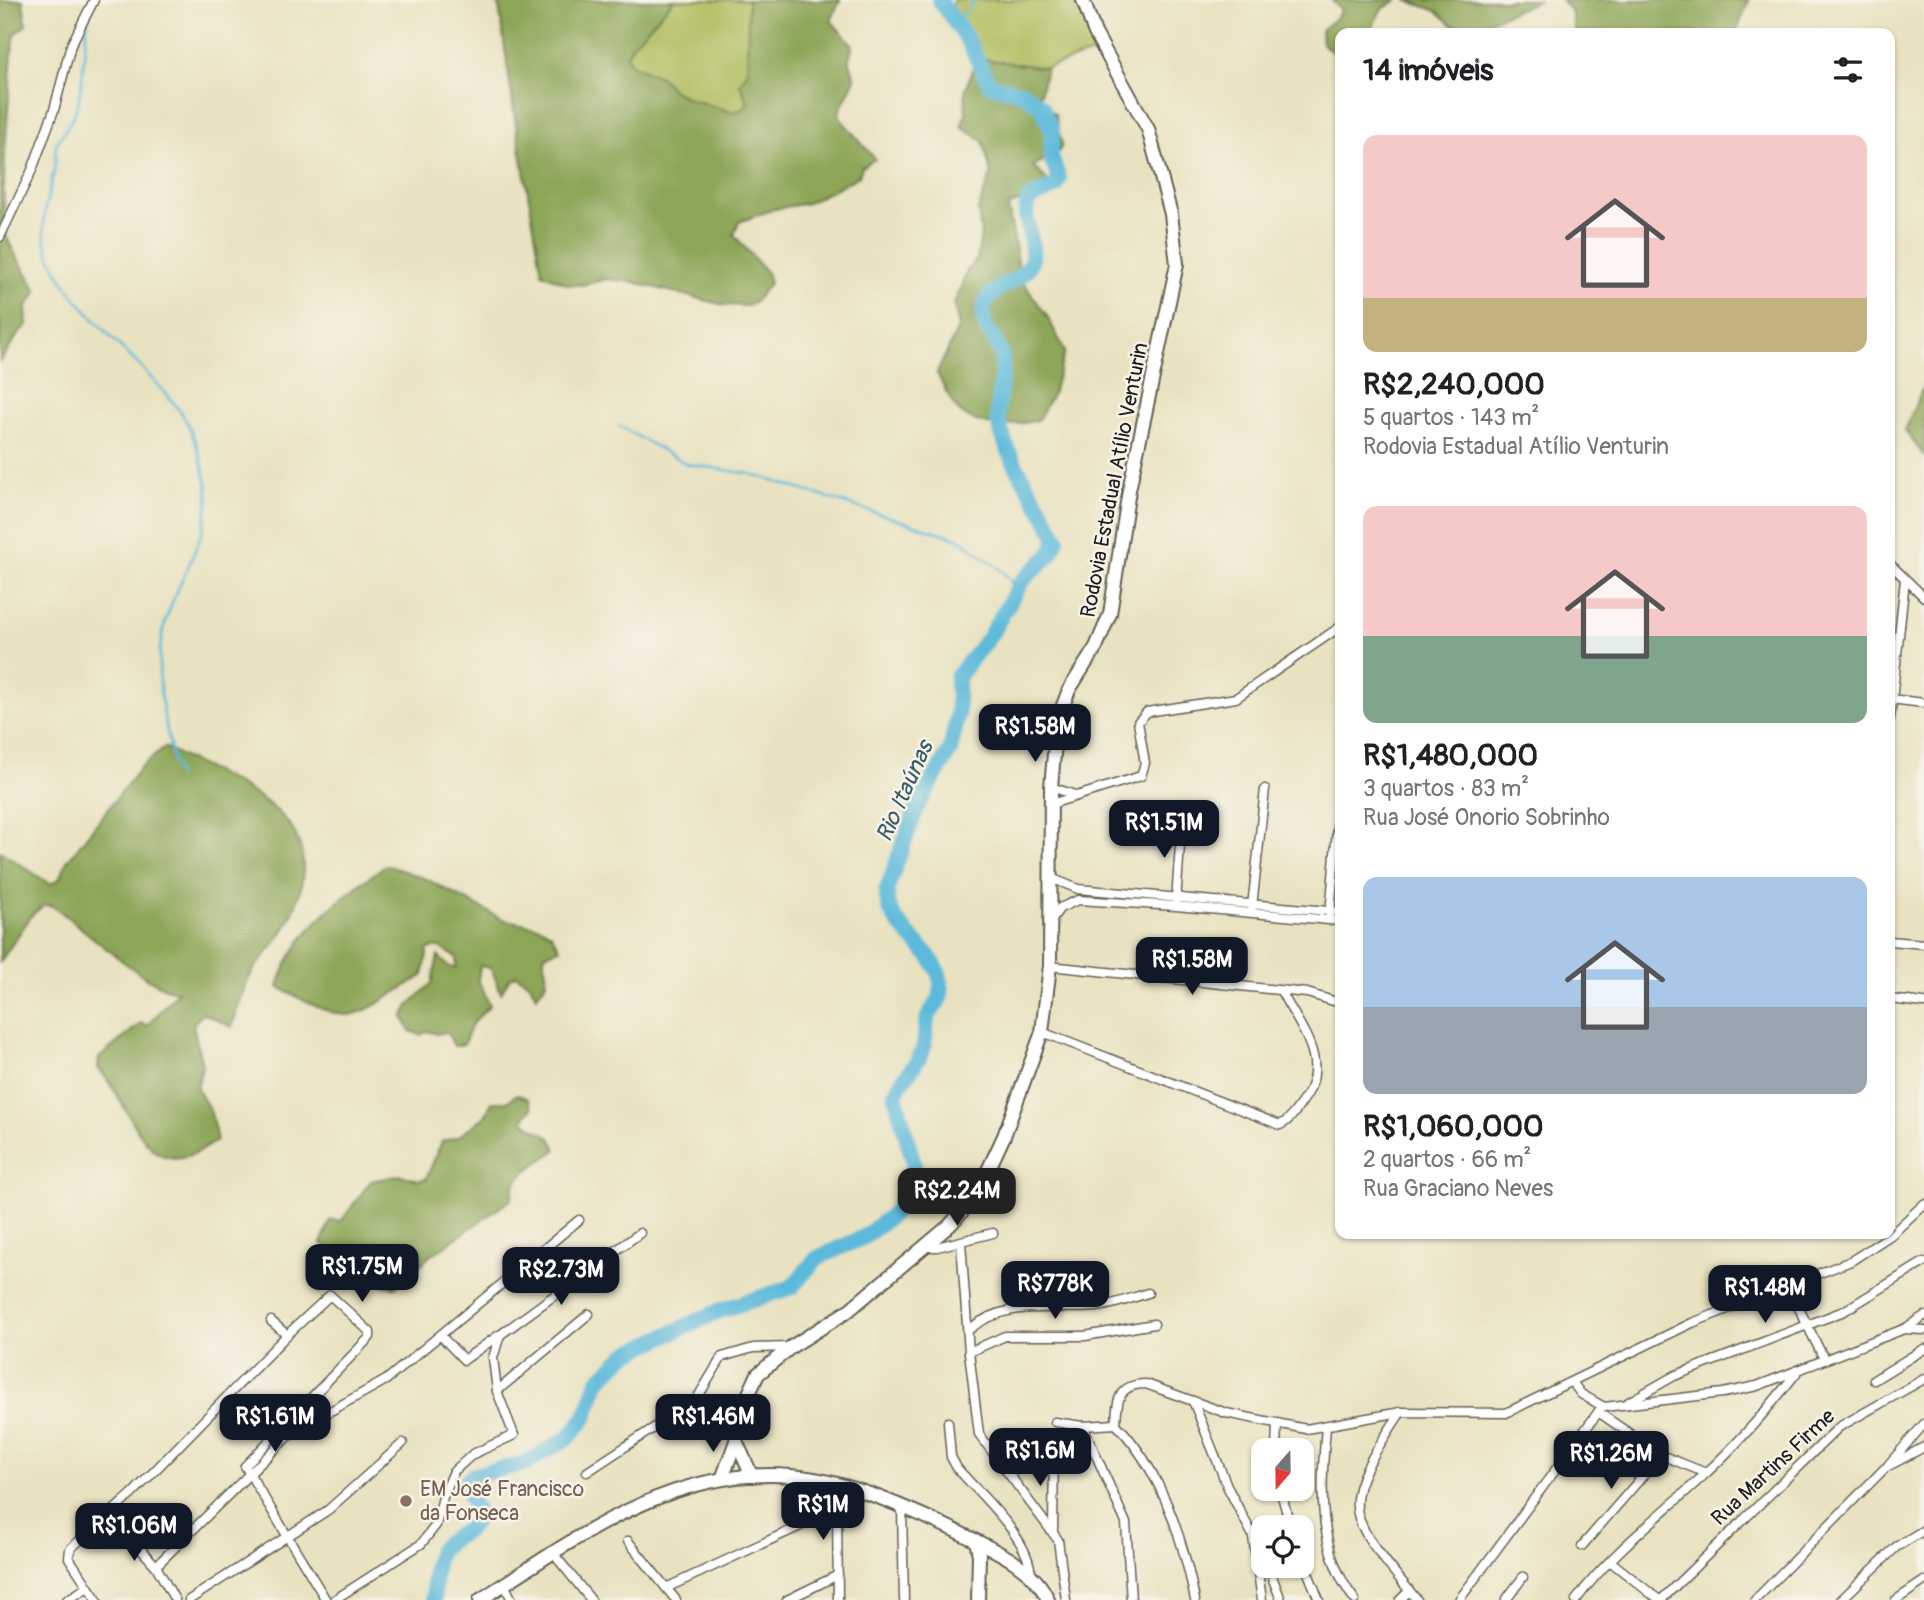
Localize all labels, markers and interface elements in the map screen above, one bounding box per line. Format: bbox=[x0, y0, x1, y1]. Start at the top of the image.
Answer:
icon: filters bbox=[1829, 51, 1867, 89]
text: 14 imóveis bbox=[1363, 52, 1493, 89]
icon: home bbox=[1552, 180, 1678, 306]
street label: Rodovia Estadual Atílio Venturin bbox=[1075, 340, 1154, 620]
text: R$2,240,000 bbox=[1363, 366, 1545, 403]
text: 5 quartos · 143 m² bbox=[1363, 403, 1539, 432]
text: Rodovia Estadual Atílio Venturin bbox=[1363, 432, 1669, 461]
icon: home bbox=[1552, 551, 1678, 677]
pin: R$1.58M bbox=[970, 704, 1100, 764]
text: R$1.58M bbox=[995, 712, 1075, 741]
water label: Rio Itaúnas bbox=[869, 734, 941, 846]
text: R$1,480,000 bbox=[1363, 737, 1538, 774]
text: 3 quartos · 83 m² bbox=[1363, 774, 1529, 803]
pin: R$1.51M bbox=[1099, 800, 1229, 860]
text: Rua José Onorio Sobrinho bbox=[1363, 803, 1610, 832]
text: R$1.51M bbox=[1125, 808, 1203, 837]
icon: home bbox=[1552, 922, 1678, 1048]
pin: R$1.58M bbox=[1127, 937, 1257, 997]
text: R$1.58M bbox=[1152, 945, 1232, 974]
text: R$1,060,000 bbox=[1363, 1108, 1544, 1145]
text: 2 quartos · 66 m² bbox=[1363, 1145, 1531, 1174]
pin: R$2.24M bbox=[892, 1168, 1022, 1228]
text: Rua Graciano Neves bbox=[1363, 1174, 1553, 1203]
text: R$2.24M bbox=[914, 1176, 1000, 1205]
pin: R$1.75M bbox=[297, 1244, 427, 1304]
pin: R$2.73M bbox=[496, 1248, 626, 1307]
text: R$1.75M bbox=[321, 1252, 403, 1281]
text: R$2.73M bbox=[518, 1255, 604, 1284]
pin: R$778K bbox=[998, 1262, 1112, 1321]
pin: R$1.48M bbox=[1700, 1266, 1830, 1325]
text: R$778K bbox=[1017, 1269, 1093, 1298]
text: R$1.48M bbox=[1724, 1273, 1806, 1302]
pin: R$1.61M bbox=[210, 1394, 340, 1454]
pin: R$1.46M bbox=[648, 1394, 778, 1454]
text: R$1.61M bbox=[236, 1402, 314, 1431]
text: R$1.46M bbox=[671, 1402, 755, 1431]
street label: Rua Martins Firme bbox=[1706, 1403, 1841, 1532]
pin: R$1.6M bbox=[983, 1428, 1097, 1488]
pin: R$1.26M bbox=[1546, 1432, 1676, 1491]
text: R$1.6M bbox=[1005, 1436, 1075, 1465]
north arrow bbox=[1251, 1438, 1314, 1502]
map controls bbox=[1251, 1438, 1314, 1578]
text: R$1.26M bbox=[1570, 1439, 1652, 1468]
place label: EM José Francisco da Fonseca bbox=[420, 1476, 584, 1527]
pin: R$1M bbox=[782, 1482, 864, 1542]
text: R$1M bbox=[797, 1490, 849, 1519]
marker: EM José Francisco da Fonseca bbox=[398, 1493, 414, 1509]
pin: R$1.06M bbox=[69, 1504, 199, 1563]
text: R$1.06M bbox=[91, 1511, 177, 1540]
button: locate bbox=[1251, 1515, 1314, 1578]

